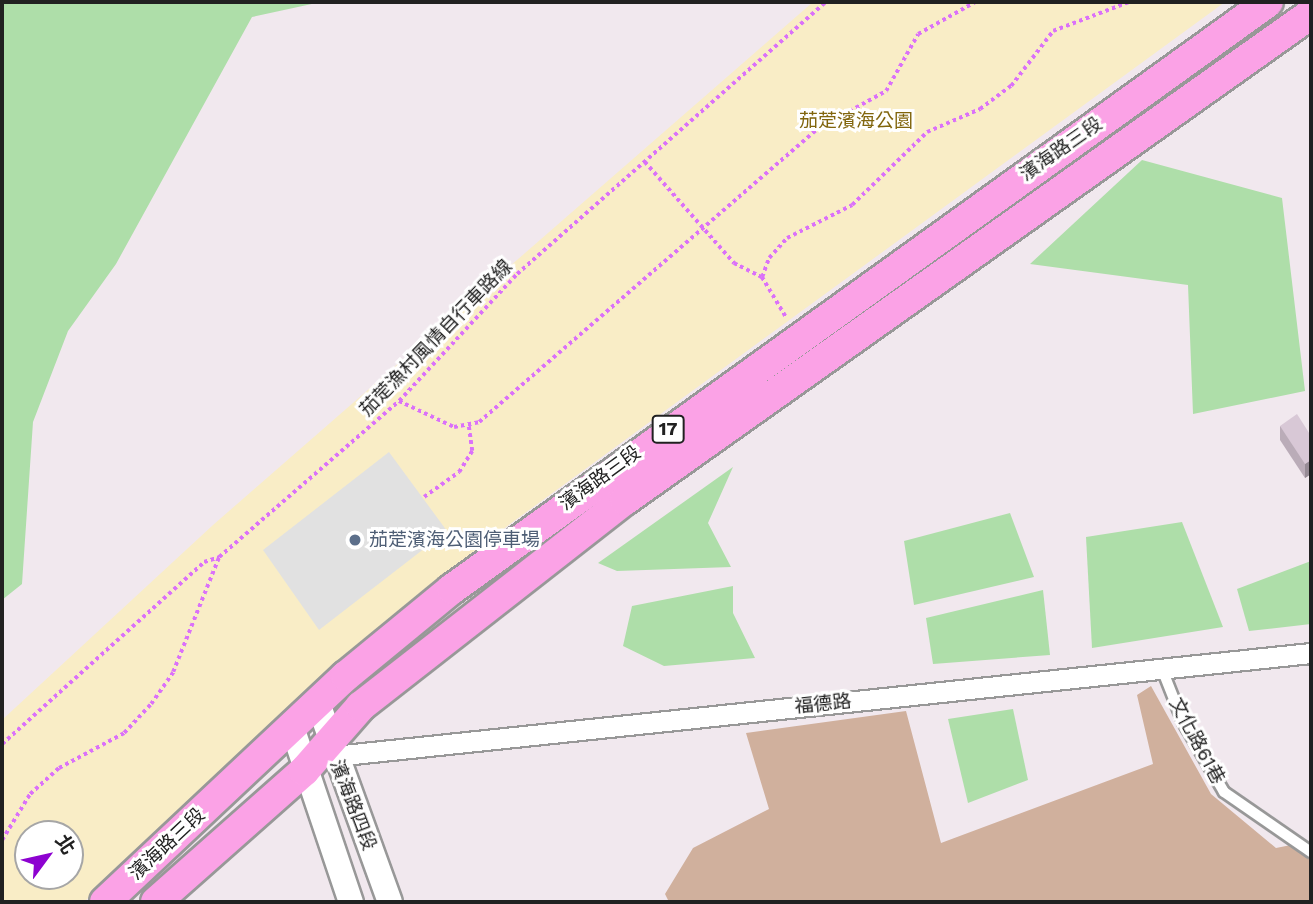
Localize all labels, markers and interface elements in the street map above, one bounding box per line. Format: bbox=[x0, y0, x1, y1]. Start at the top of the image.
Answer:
park label: 茄萣濱海公園 bbox=[799, 110, 913, 132]
street label: 濱海路三段 bbox=[1016, 112, 1106, 186]
street label: 茄萣漁村風情自行車路線 bbox=[355, 255, 517, 421]
road number: 17 bbox=[650, 414, 686, 444]
street label: 濱海路三段 bbox=[555, 441, 645, 515]
place label: 茄萣濱海公園停車場 bbox=[369, 529, 540, 551]
marker: 茄萣濱海公園停車場 bbox=[347, 532, 363, 548]
street label: 福德路 bbox=[793, 690, 853, 718]
street label: 文化路61巷 bbox=[1165, 694, 1229, 788]
street label: 濱海路四段 bbox=[325, 757, 381, 853]
street label: 濱海路三段 bbox=[124, 803, 210, 885]
north arrow bbox=[14, 820, 84, 890]
text: 北 bbox=[51, 830, 80, 859]

